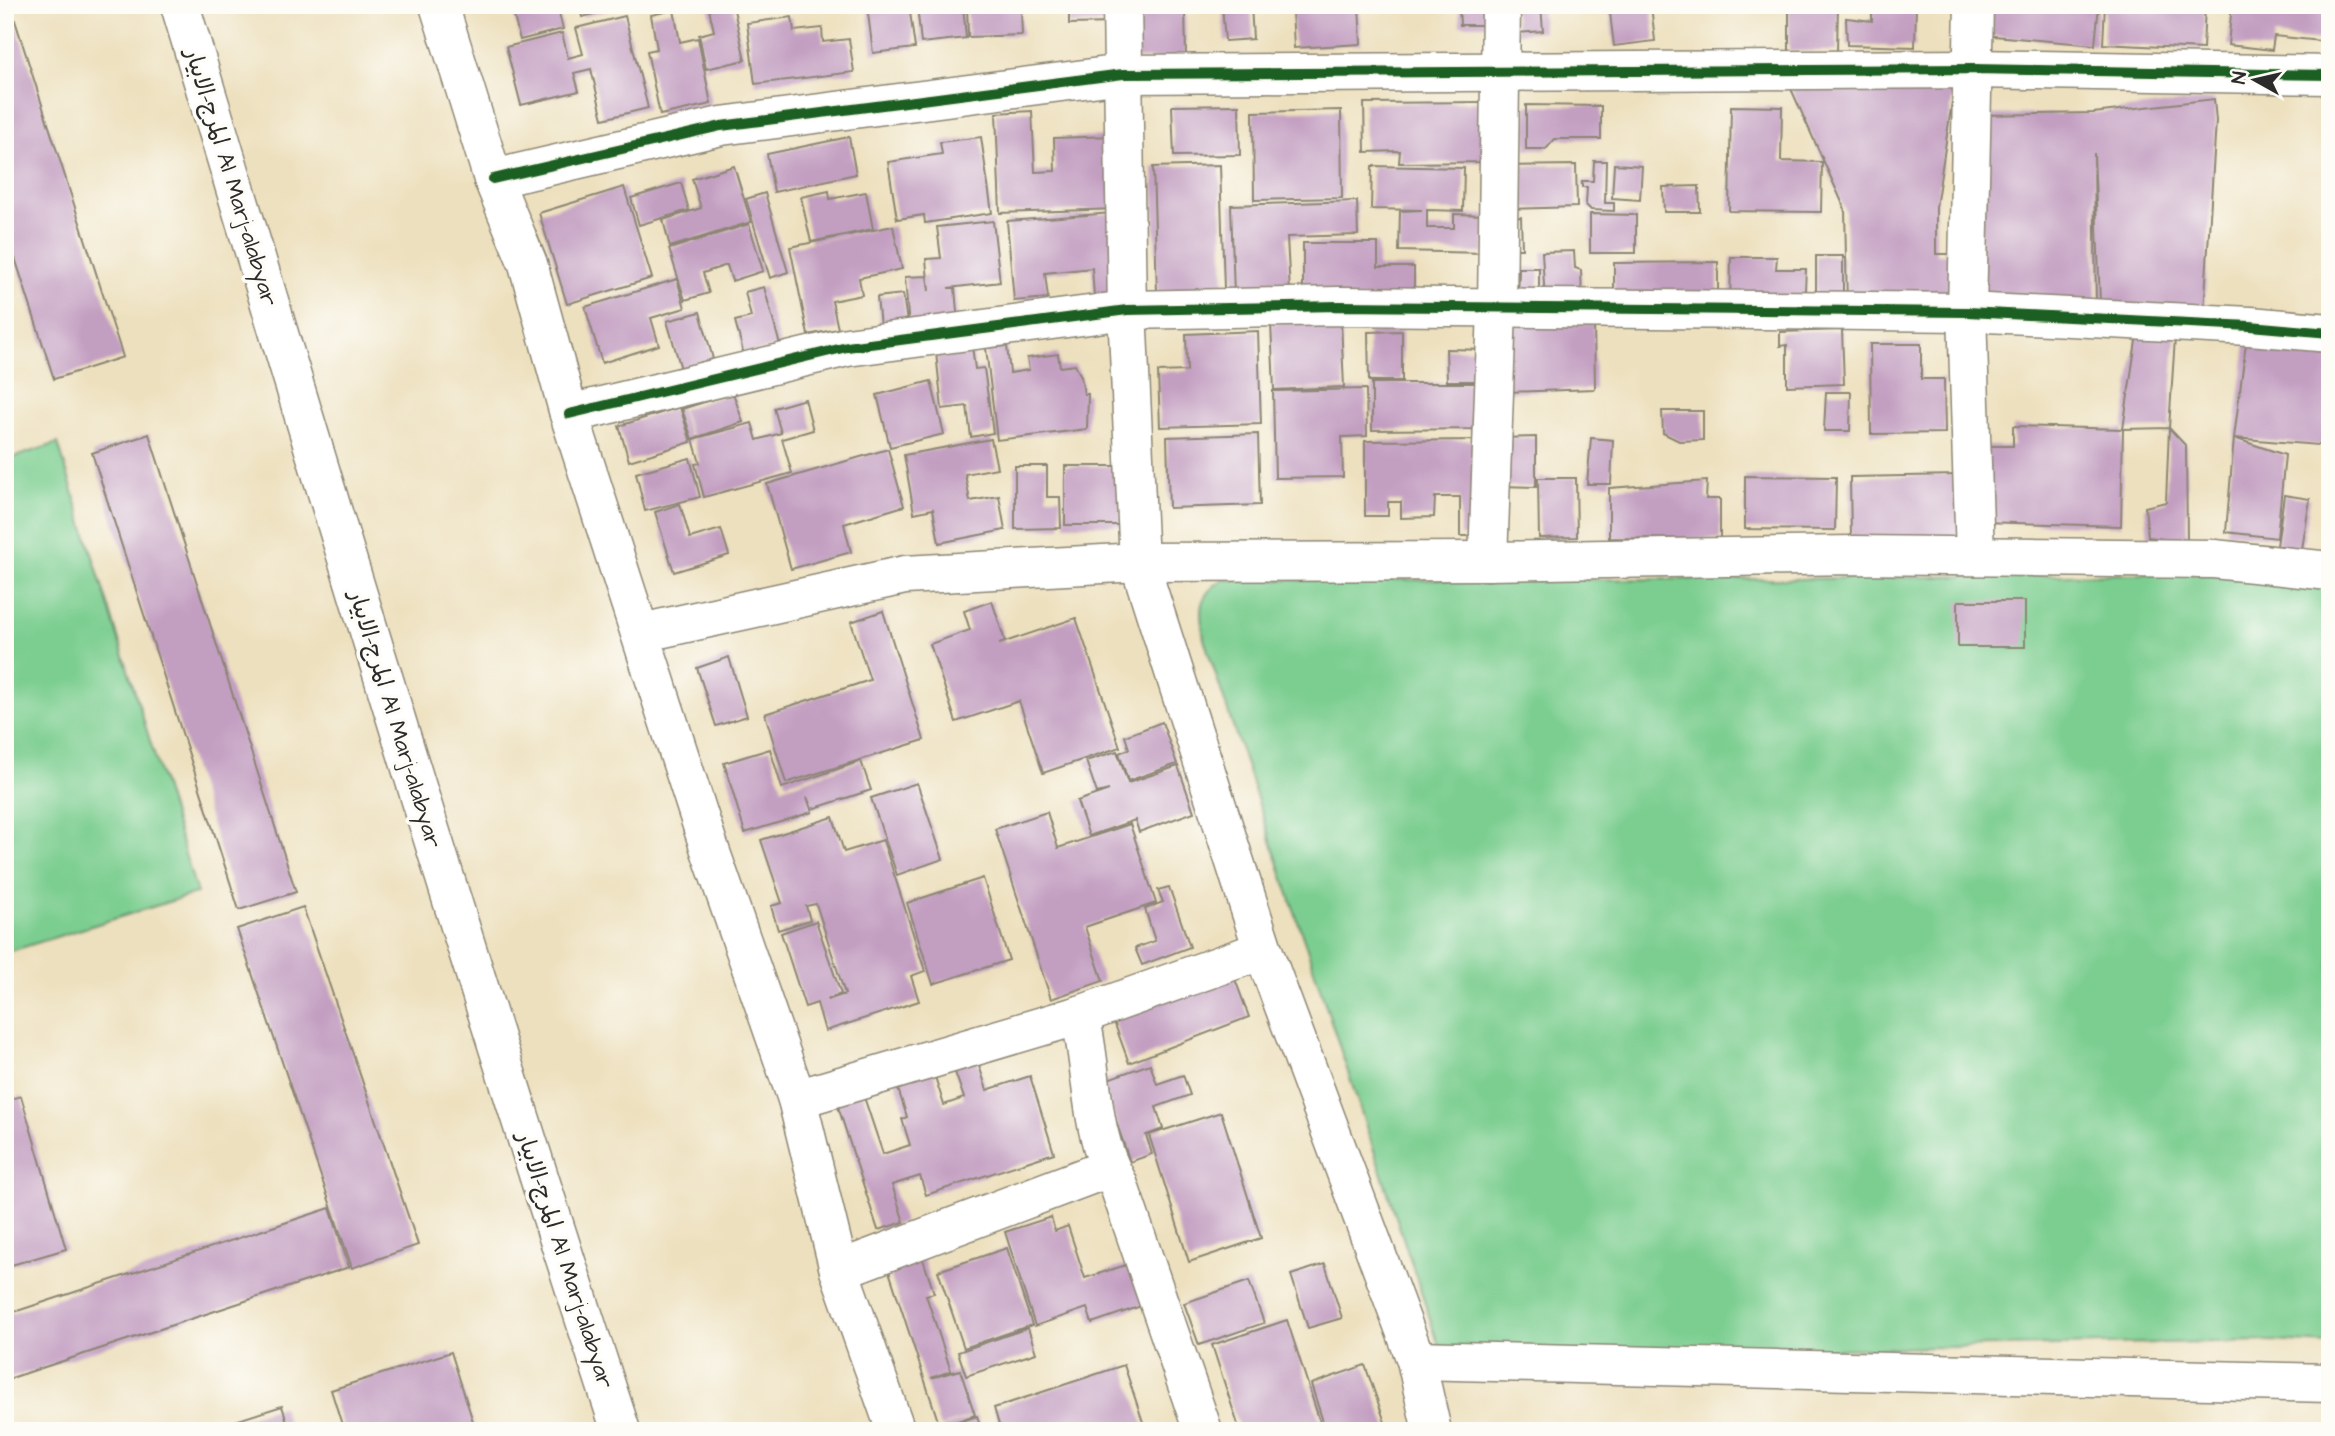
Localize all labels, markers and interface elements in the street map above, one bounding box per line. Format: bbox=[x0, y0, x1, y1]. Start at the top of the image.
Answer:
street label: المرج-الابيار Al Marj-alabyar bbox=[175, 43, 286, 311]
north arrow bbox=[2220, 46, 2290, 116]
text: N bbox=[2225, 70, 2254, 86]
street label: المرج-الابيار Al Marj-alabyar bbox=[339, 585, 450, 853]
street label: المرج-الابيار Al Marj-alabyar bbox=[507, 1126, 622, 1393]

